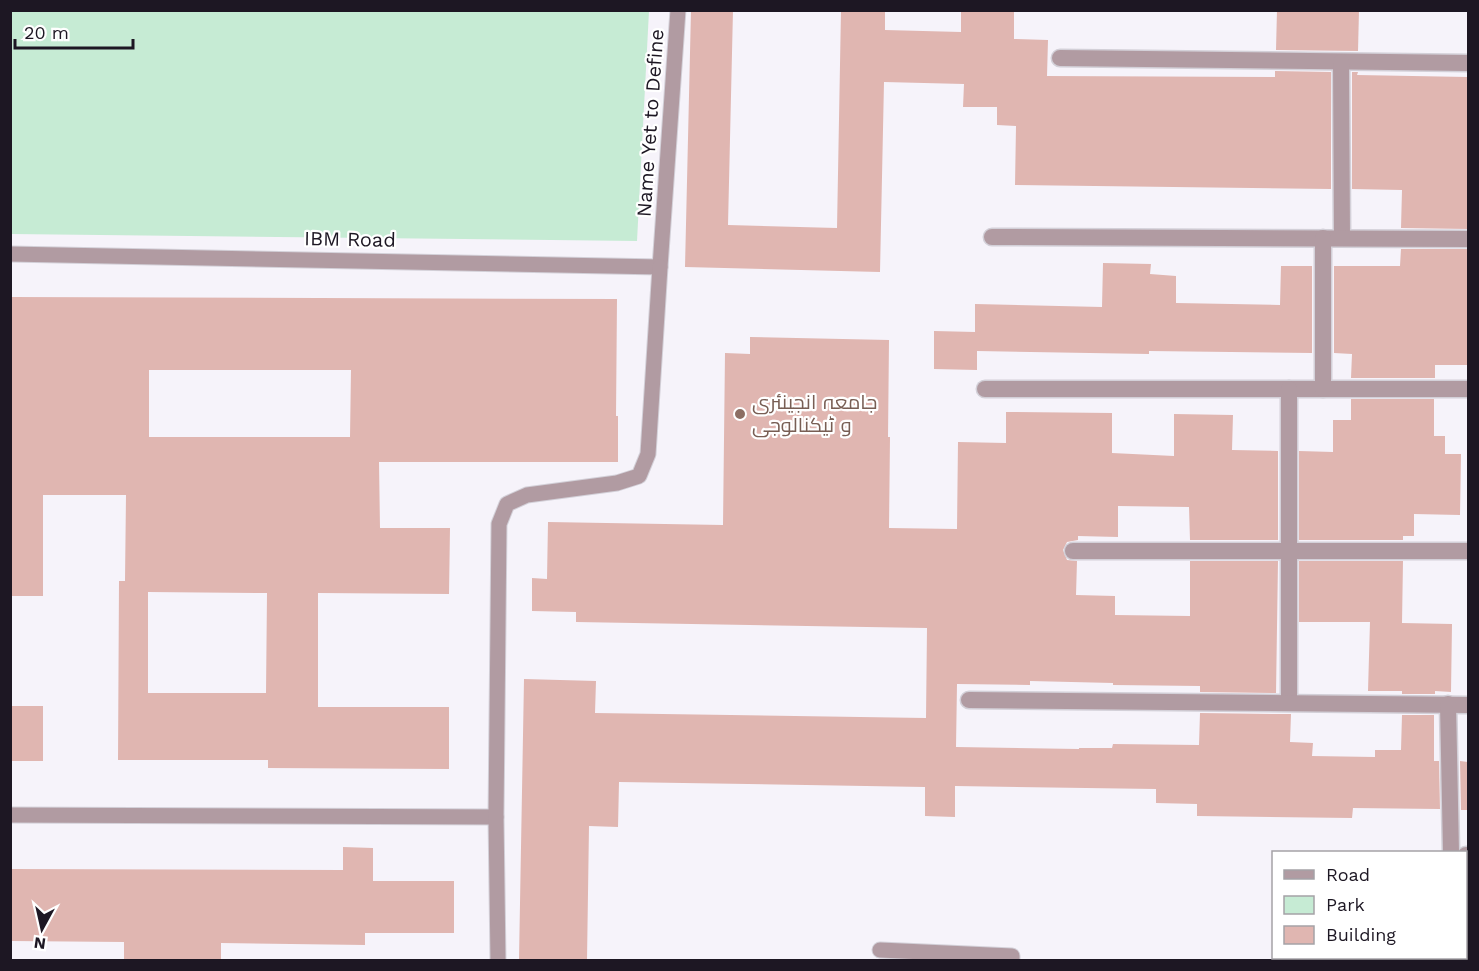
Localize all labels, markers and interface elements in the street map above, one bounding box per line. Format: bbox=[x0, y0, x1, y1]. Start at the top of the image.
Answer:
scale bar bbox=[15, 12, 134, 50]
text: 20 m bbox=[24, 22, 69, 43]
street label: Name Yet to Define bbox=[631, 28, 669, 218]
street label: IBM Road bbox=[304, 226, 396, 252]
place label: جامعہ انجینئری و ٹیکنالوجی bbox=[752, 390, 877, 438]
marker: جامعہ انجینئری و ٹیکنالوجی bbox=[733, 407, 747, 421]
legend bbox=[1272, 851, 1467, 959]
text: Road bbox=[1326, 864, 1370, 885]
text: Park bbox=[1326, 894, 1365, 915]
north arrow bbox=[12, 899, 72, 959]
text: Building bbox=[1326, 924, 1396, 945]
text: N bbox=[33, 933, 47, 954]

